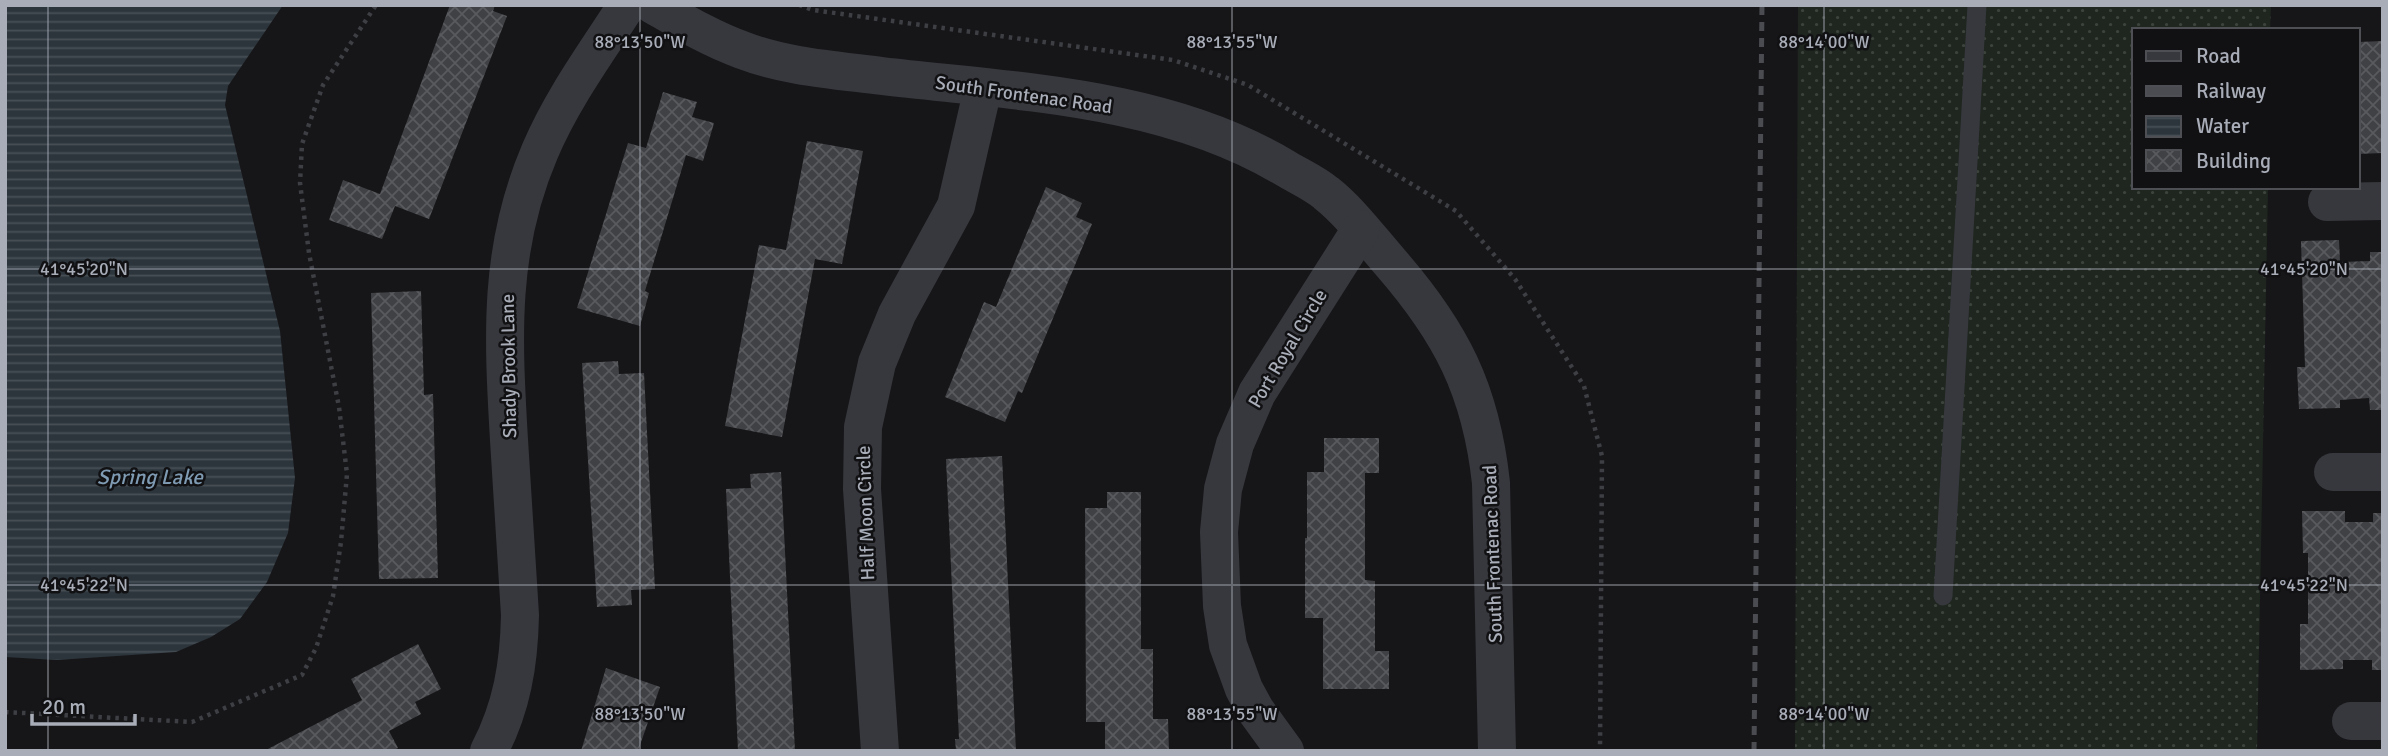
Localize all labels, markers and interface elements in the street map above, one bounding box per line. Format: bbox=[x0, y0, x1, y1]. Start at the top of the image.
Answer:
legend bbox=[2132, 28, 2360, 189]
text: 88°13'50"W bbox=[595, 31, 685, 53]
text: 88°13'55"W bbox=[1187, 31, 1277, 53]
text: 88°14'00"W bbox=[1779, 31, 1869, 53]
text: Road bbox=[2196, 43, 2241, 69]
street label: South Frontenac Road bbox=[934, 71, 1114, 119]
text: Railway bbox=[2196, 78, 2266, 104]
text: Water bbox=[2196, 113, 2249, 139]
text: Building bbox=[2196, 148, 2271, 174]
text: 41°45'20"N bbox=[40, 258, 128, 280]
text: 41°45'20"N bbox=[2260, 258, 2348, 280]
street label: Port Royal Circle bbox=[1243, 285, 1333, 412]
street label: Shady Brook Lane bbox=[496, 294, 522, 438]
street label: Half Moon Circle bbox=[852, 445, 880, 581]
water label: Spring Lake bbox=[97, 464, 204, 490]
street label: South Frontenac Road bbox=[1478, 465, 1508, 643]
text: 41°45'22"N bbox=[40, 574, 128, 596]
text: 41°45'22"N bbox=[2260, 574, 2348, 596]
scale bar bbox=[32, 682, 135, 726]
text: 20 m bbox=[42, 694, 86, 720]
text: 88°13'50"W bbox=[595, 703, 685, 725]
text: 88°13'55"W bbox=[1187, 703, 1277, 725]
text: 88°14'00"W bbox=[1779, 703, 1869, 725]

